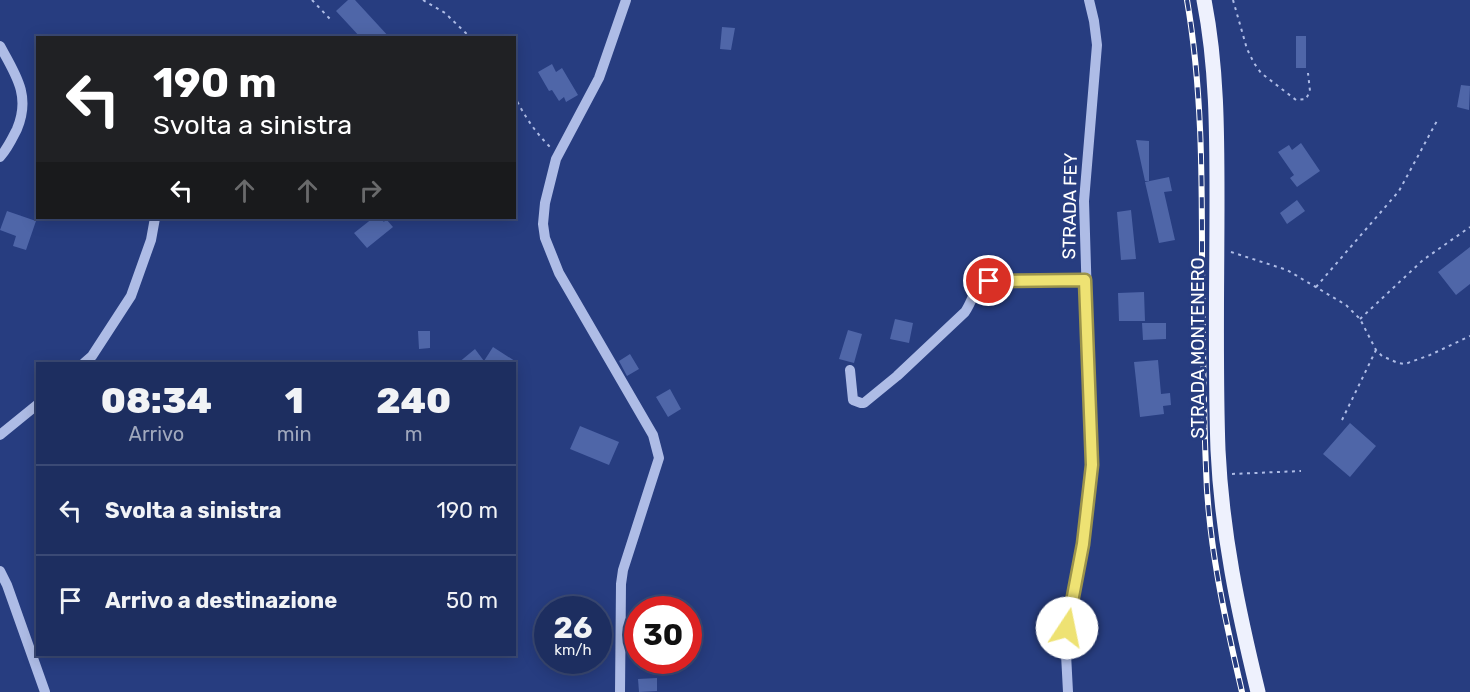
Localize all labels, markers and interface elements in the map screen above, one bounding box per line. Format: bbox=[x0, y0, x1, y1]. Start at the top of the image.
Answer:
text: 190 m bbox=[153, 58, 277, 108]
icon: left bbox=[54, 60, 132, 138]
text: Svolta a sinistra bbox=[153, 109, 352, 141]
street label: STRADA FEY bbox=[1058, 152, 1082, 259]
icon: left bbox=[165, 174, 198, 207]
icon: ahead bbox=[228, 174, 261, 207]
icon: ahead bbox=[291, 174, 324, 207]
icon: right bbox=[354, 174, 387, 207]
pin bbox=[963, 255, 1014, 306]
street label: STRADA MONTENERO bbox=[1187, 257, 1209, 439]
icon: arrive bbox=[972, 264, 1005, 297]
text: 08:34 bbox=[101, 379, 212, 422]
text: 1 bbox=[285, 379, 304, 422]
text: 240 bbox=[376, 379, 451, 422]
text: Arrivo bbox=[129, 422, 184, 446]
text: min bbox=[277, 422, 312, 446]
text: m bbox=[405, 422, 423, 446]
icon: left bbox=[54, 494, 87, 527]
text: Svolta a sinistra bbox=[105, 497, 282, 524]
text: 190 m bbox=[437, 497, 498, 524]
icon: arrive bbox=[54, 584, 87, 617]
text: Arrivo a destinazione bbox=[105, 587, 337, 614]
text: 50 m bbox=[446, 587, 498, 614]
speed limit sign: 30 bbox=[624, 596, 702, 674]
position arrow bbox=[1035, 596, 1099, 660]
text: 26 bbox=[553, 610, 593, 646]
text: km/h bbox=[554, 641, 592, 659]

